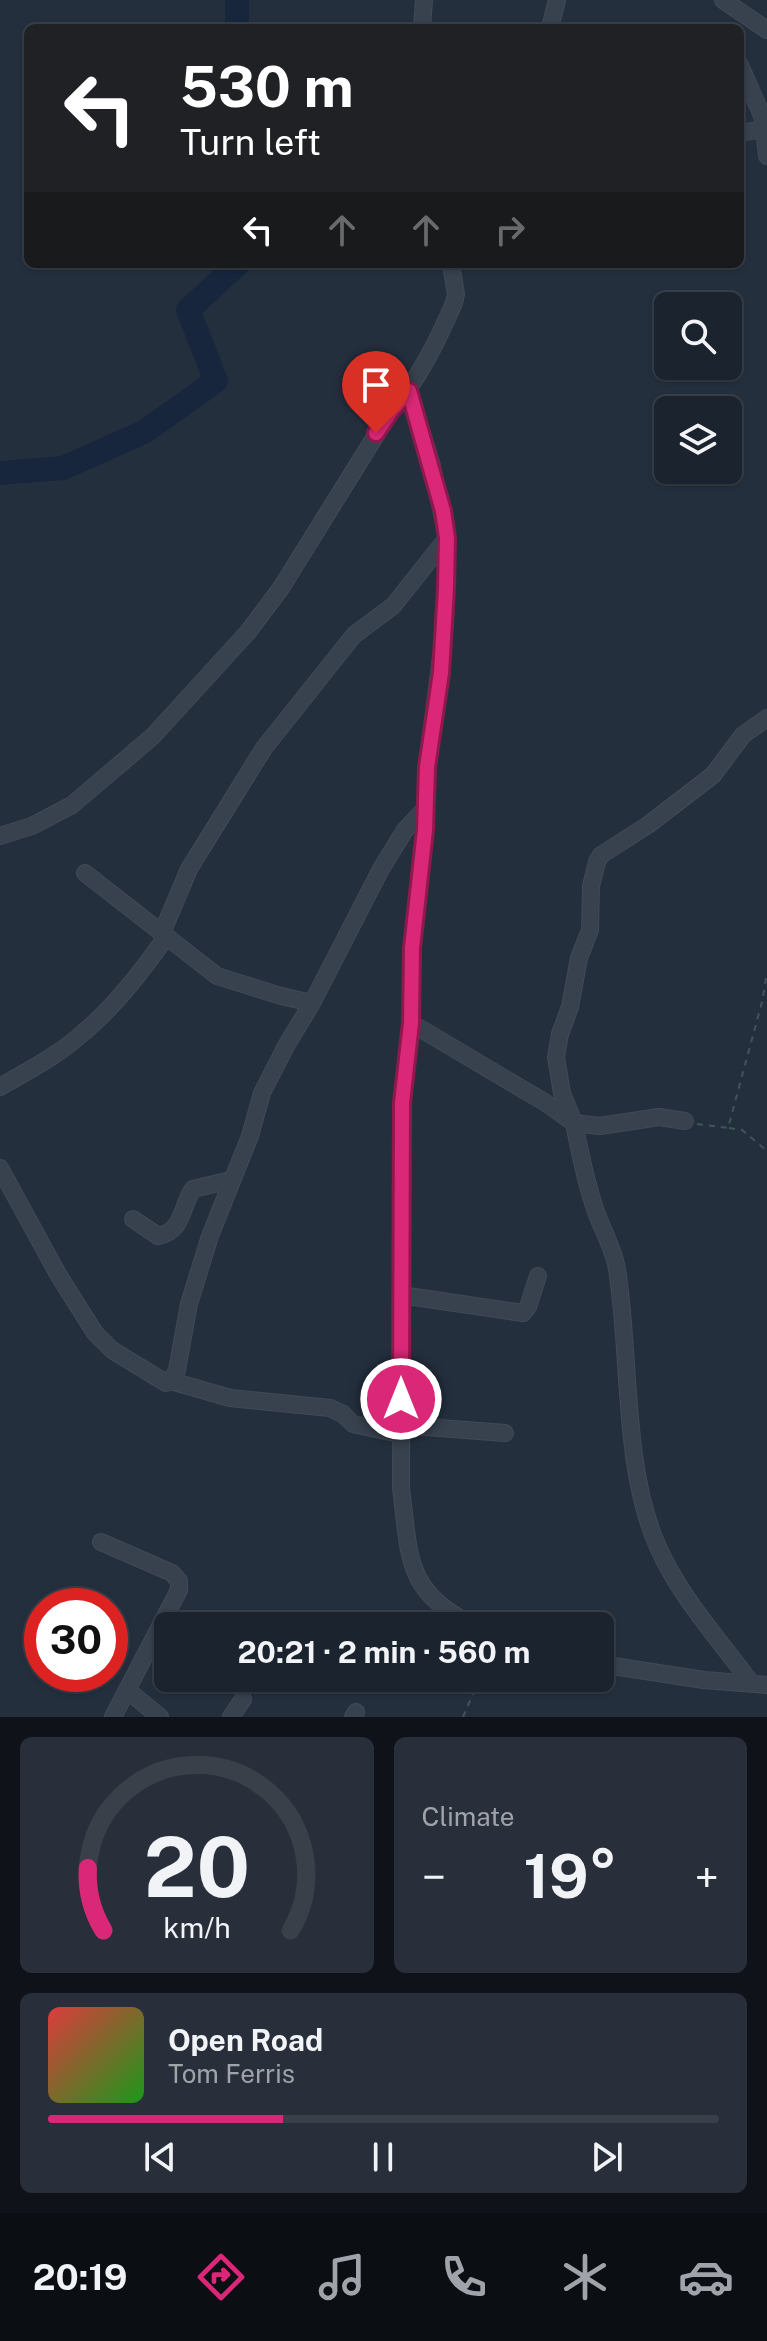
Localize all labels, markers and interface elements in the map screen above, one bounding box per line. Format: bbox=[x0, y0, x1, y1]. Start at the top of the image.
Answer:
text: 530 m bbox=[180, 54, 354, 120]
icon: left bbox=[48, 56, 152, 160]
text: Turn left bbox=[180, 121, 321, 163]
icon: left bbox=[236, 208, 280, 252]
icon: ahead bbox=[320, 208, 364, 252]
icon: ahead bbox=[404, 208, 448, 252]
icon: right bbox=[488, 208, 532, 252]
map controls bbox=[654, 292, 742, 484]
button: search bbox=[654, 292, 742, 380]
pin bbox=[342, 351, 410, 433]
icon: arrive bbox=[354, 363, 398, 407]
button: layers bbox=[654, 396, 742, 484]
position arrow bbox=[359, 1357, 443, 1441]
speed limit sign: 30 bbox=[24, 1588, 128, 1692]
text: 20:21 · 2 min · 560 m bbox=[238, 1634, 530, 1670]
text: Climate bbox=[422, 1801, 515, 1832]
text: 20 bbox=[144, 1818, 250, 1916]
text: 19° bbox=[523, 1841, 617, 1912]
text: − bbox=[422, 1851, 446, 1903]
text: + bbox=[695, 1851, 719, 1903]
text: km/h bbox=[163, 1911, 230, 1944]
text: Open Road bbox=[168, 2022, 323, 2058]
text: Tom Ferris bbox=[168, 2058, 295, 2089]
icon: previous bbox=[138, 2135, 182, 2179]
icon: pause bbox=[361, 2135, 405, 2179]
icon: next bbox=[585, 2135, 629, 2179]
icon: directions bbox=[193, 2249, 249, 2305]
icon: music bbox=[314, 2249, 370, 2305]
icon: phone bbox=[436, 2249, 492, 2305]
icon: climate bbox=[557, 2249, 613, 2305]
icon: car bbox=[678, 2249, 734, 2305]
text: 20:19 bbox=[33, 2256, 128, 2298]

